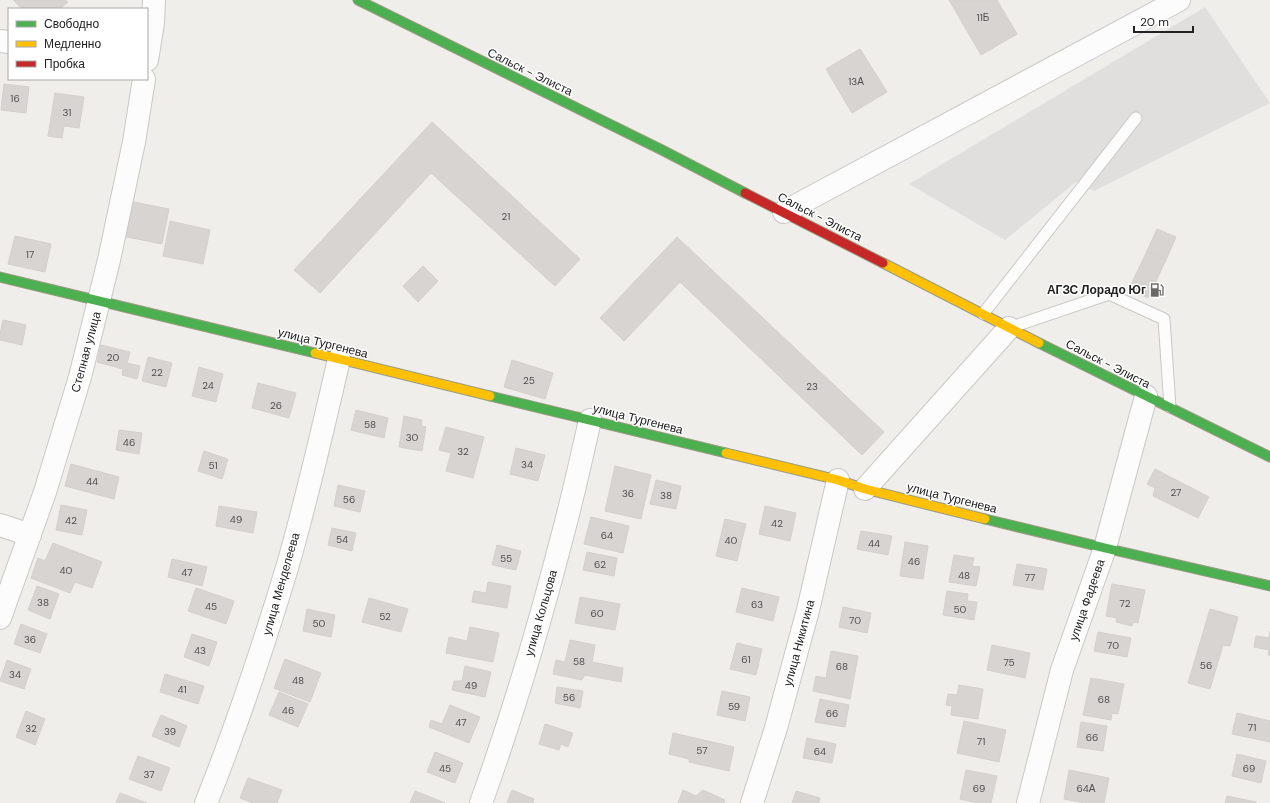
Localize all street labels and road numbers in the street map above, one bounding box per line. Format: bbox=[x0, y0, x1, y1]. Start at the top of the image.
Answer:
street label: Сальск - Элиста bbox=[485, 44, 576, 100]
street label: Сальск - Элиста bbox=[775, 189, 865, 245]
street label: Степная улица bbox=[68, 309, 105, 394]
street label: улица Тургенева bbox=[276, 324, 370, 362]
street label: Сальск - Элиста bbox=[1063, 336, 1153, 392]
street label: улица Тургенева bbox=[591, 400, 685, 438]
street label: улица Тургенева bbox=[905, 479, 999, 517]
street label: улица Менделеева bbox=[259, 530, 303, 637]
street label: улица Фадеева bbox=[1066, 557, 1109, 643]
street label: улица Кольцова bbox=[521, 568, 561, 658]
street label: улица Никитина bbox=[780, 598, 818, 688]

